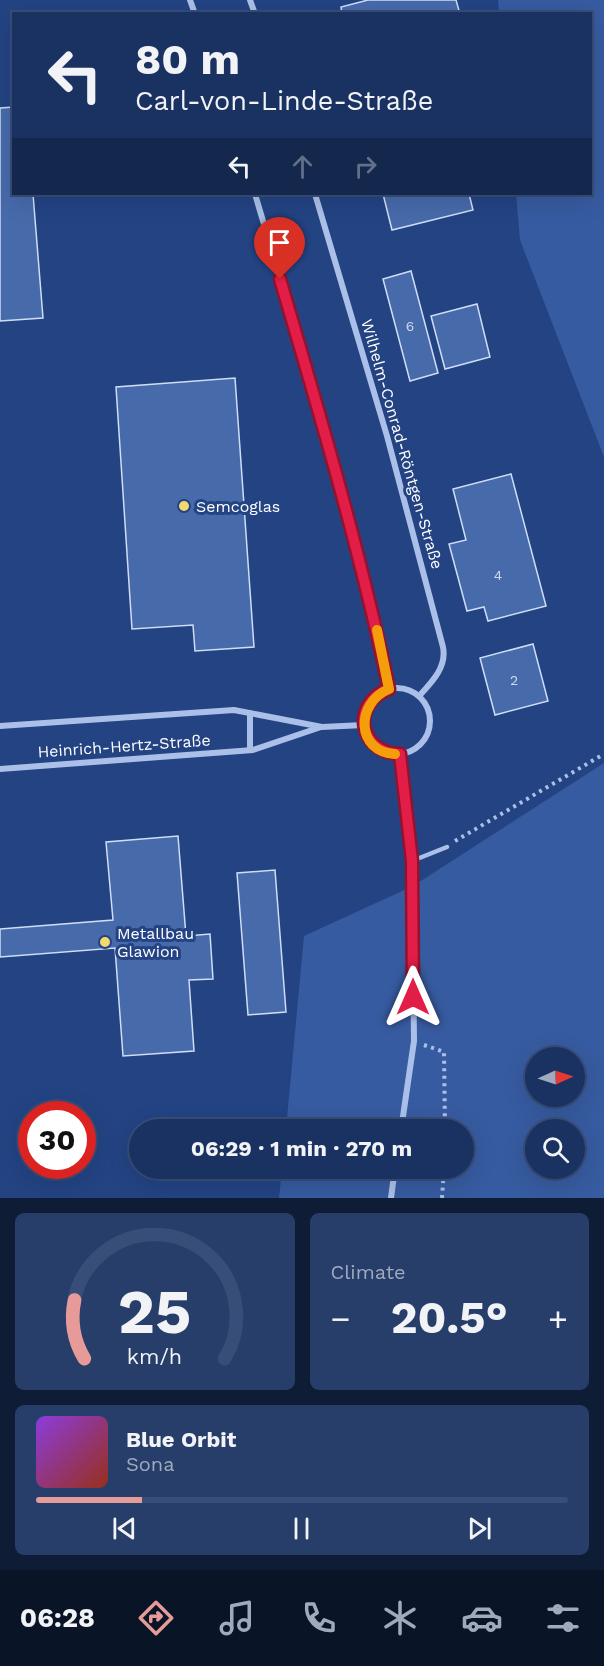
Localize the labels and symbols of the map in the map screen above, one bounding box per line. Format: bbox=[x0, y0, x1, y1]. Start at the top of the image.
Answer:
pin bbox=[254, 217, 305, 279]
street label: Wilhelm-Conrad-Röntgen-Straße bbox=[357, 317, 447, 571]
house number: 6 bbox=[406, 318, 414, 334]
place label: Semcoglas bbox=[196, 497, 280, 516]
marker: Semcoglas bbox=[177, 499, 191, 513]
house number: 4 bbox=[494, 567, 502, 583]
house number: 2 bbox=[510, 672, 518, 688]
street label: Heinrich-Hertz-Straße bbox=[37, 730, 211, 762]
place label: Metallbau Glawion bbox=[117, 924, 194, 961]
marker: Metallbau Glawion bbox=[98, 935, 112, 949]
position arrow bbox=[381, 965, 445, 1029]
north arrow bbox=[525, 1047, 585, 1107]
speed limit sign: 30 bbox=[18, 1101, 96, 1179]

